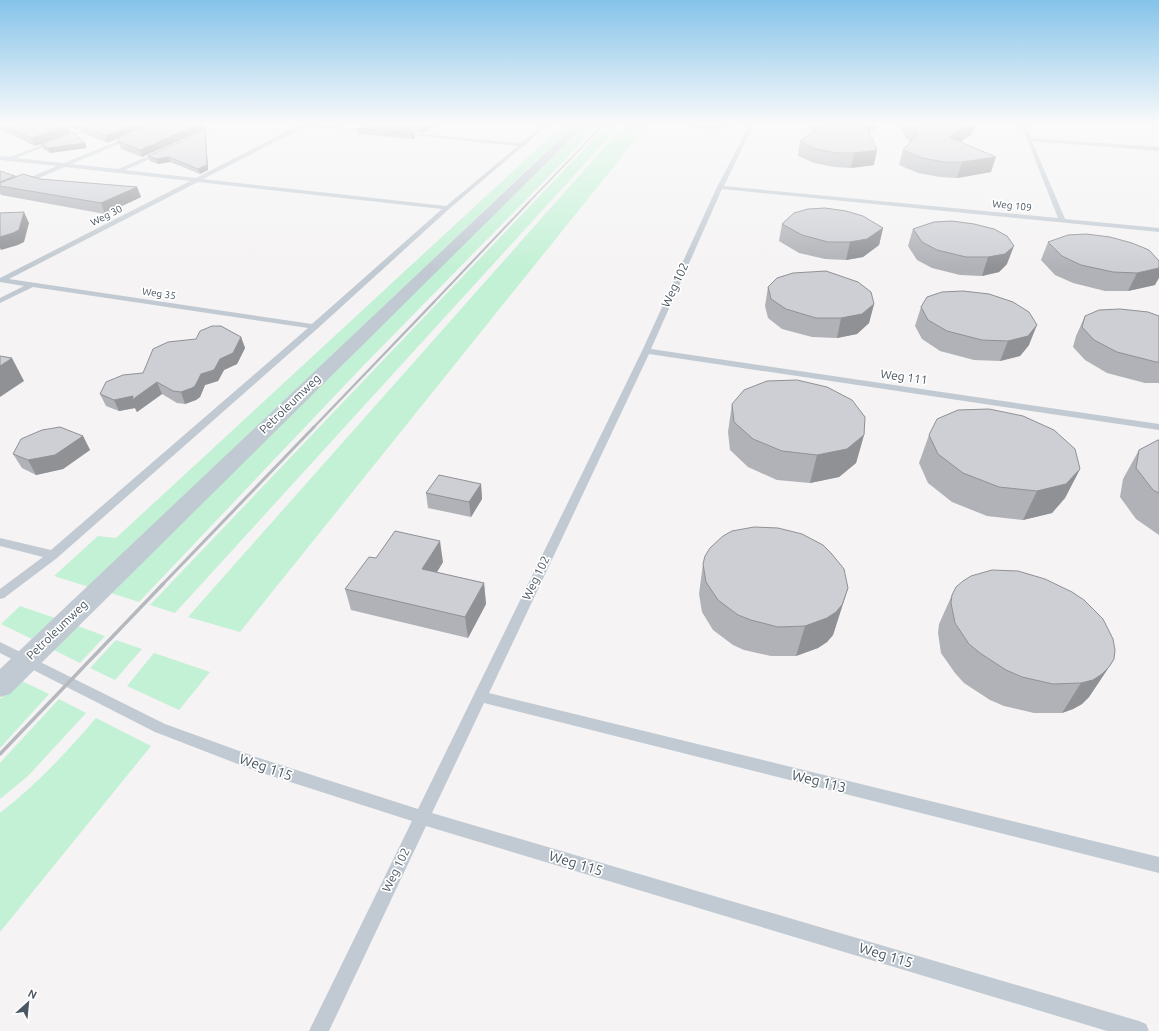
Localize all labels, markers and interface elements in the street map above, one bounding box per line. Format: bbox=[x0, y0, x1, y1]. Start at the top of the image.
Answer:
street label: Weg 109 bbox=[992, 198, 1032, 213]
street label: Weg 30 bbox=[89, 203, 124, 228]
street label: Weg 102 bbox=[659, 261, 690, 309]
street label: Weg 35 bbox=[141, 286, 177, 301]
street label: Weg 111 bbox=[880, 367, 928, 386]
street label: Petroleumweg bbox=[256, 371, 323, 436]
street label: Weg 102 bbox=[519, 554, 552, 602]
street label: Petroleumweg bbox=[23, 597, 90, 662]
street label: Weg 115 bbox=[237, 750, 295, 784]
street label: Weg 113 bbox=[790, 767, 848, 795]
street label: Weg 102 bbox=[379, 846, 412, 894]
street label: Weg 115 bbox=[547, 847, 605, 879]
street label: Weg 115 bbox=[857, 939, 915, 971]
north arrow bbox=[8, 983, 48, 1023]
text: N bbox=[26, 987, 39, 1001]

